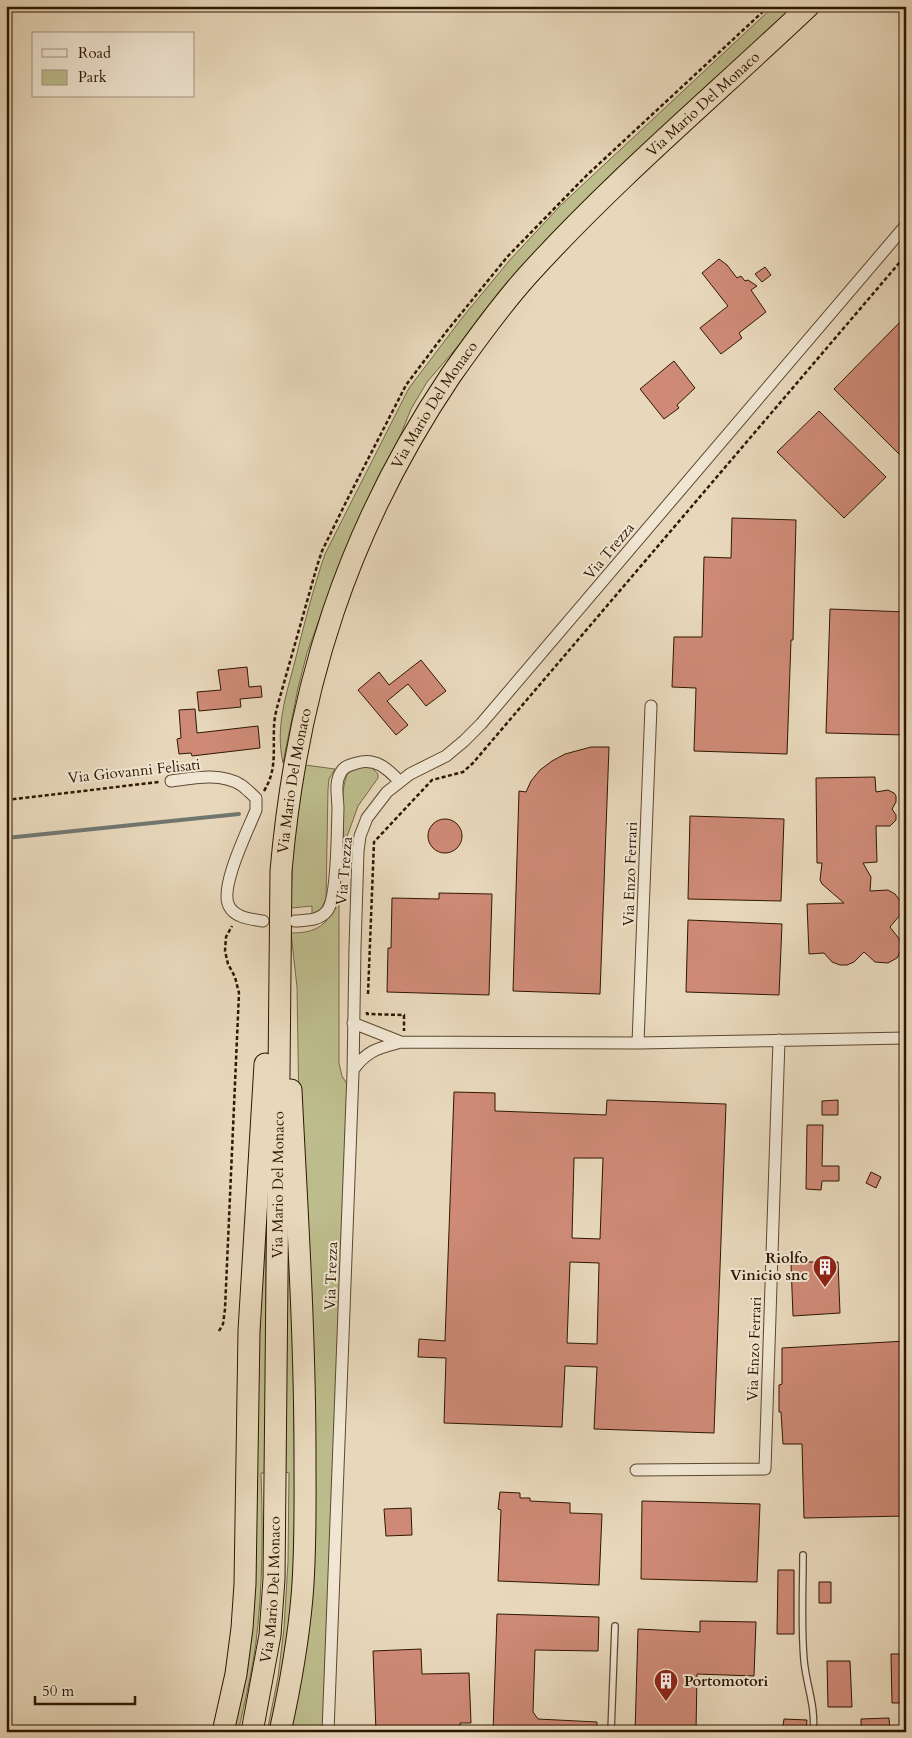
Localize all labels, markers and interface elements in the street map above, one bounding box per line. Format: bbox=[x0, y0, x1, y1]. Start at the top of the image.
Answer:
legend bbox=[32, 32, 195, 98]
text: Road bbox=[78, 43, 111, 63]
street label: Via Mario Del Monaco bbox=[642, 47, 764, 161]
text: Park bbox=[78, 67, 107, 87]
street label: Via Mario Del Monaco bbox=[387, 337, 482, 472]
street label: Via Trezza bbox=[579, 518, 639, 584]
street label: Via Mario Del Monaco bbox=[273, 706, 316, 855]
street label: Via Giovanni Felisati bbox=[67, 754, 201, 788]
street label: Via Enzo Ferrari bbox=[618, 821, 642, 927]
street label: Via Trezza bbox=[331, 835, 357, 906]
street label: Via Mario Del Monaco bbox=[267, 1111, 289, 1259]
street label: Via Trezza bbox=[320, 1241, 342, 1311]
place label: Riolfo Vinicio snc bbox=[730, 1248, 808, 1285]
building icon: Riolfo Vinicio snc bbox=[812, 1254, 838, 1288]
street label: Via Enzo Ferrari bbox=[742, 1296, 766, 1402]
street label: Via Mario Del Monaco bbox=[255, 1516, 285, 1665]
building icon: Portomotori bbox=[653, 1668, 679, 1702]
place label: Portomotori bbox=[684, 1671, 769, 1691]
scale bar bbox=[35, 1673, 135, 1705]
text: 50 m bbox=[42, 1681, 74, 1701]

